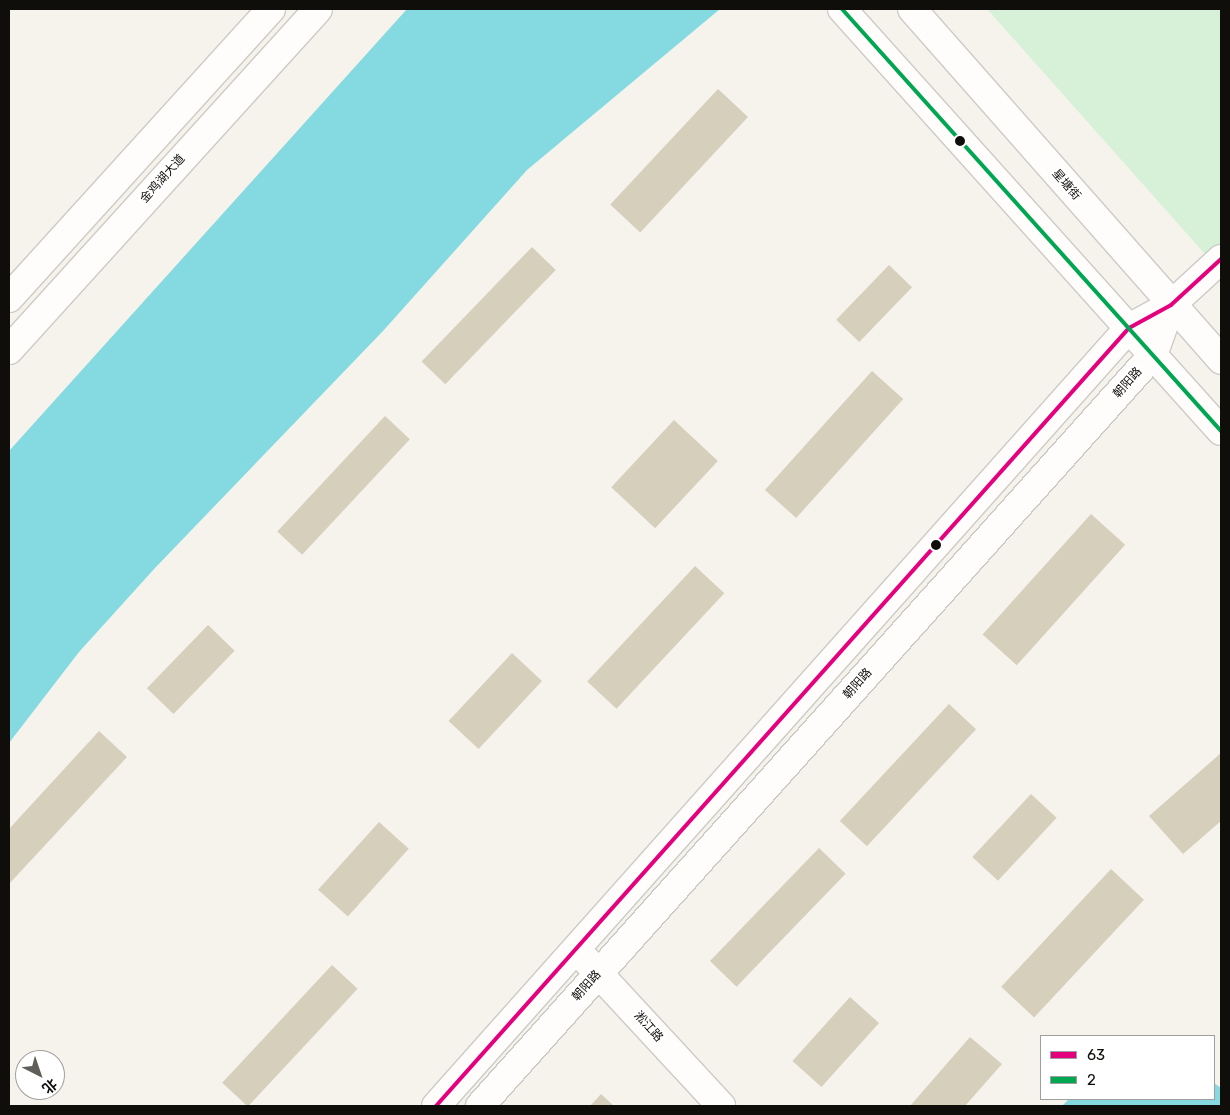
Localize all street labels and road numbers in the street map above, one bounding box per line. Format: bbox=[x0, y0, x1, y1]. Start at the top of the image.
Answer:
street label: 金鸡湖大道 bbox=[138, 152, 188, 206]
street label: 星塘街 bbox=[1049, 167, 1083, 203]
street label: 朝阳路 bbox=[1111, 365, 1145, 401]
street label: 朝阳路 bbox=[841, 666, 875, 702]
street label: 朝阳路 bbox=[570, 968, 604, 1004]
street label: 淞江路 bbox=[631, 1009, 665, 1045]

